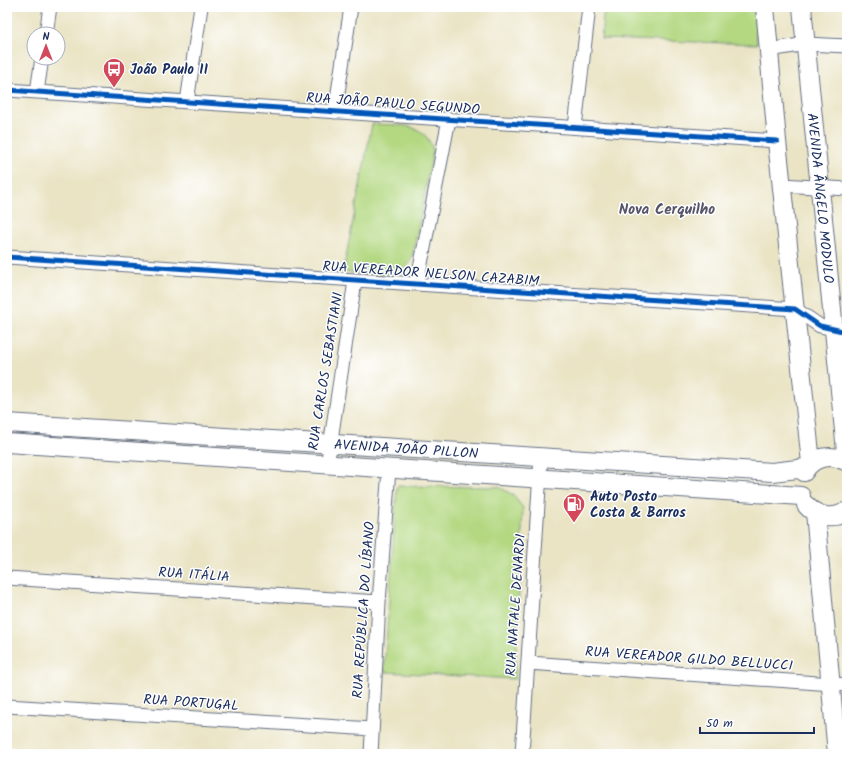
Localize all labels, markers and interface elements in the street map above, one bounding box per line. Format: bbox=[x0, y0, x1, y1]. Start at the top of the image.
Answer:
north arrow bbox=[26, 26, 66, 66]
text: N bbox=[43, 28, 50, 46]
bus stop icon: João Paulo II bbox=[101, 56, 127, 89]
place label: João Paulo II bbox=[130, 59, 208, 81]
street label: RUA JOÃO PAULO SEGUNDO bbox=[305, 87, 481, 121]
street label: AVENIDA ÂNGELO MODULO bbox=[801, 112, 839, 285]
district label: Nova Cerquilho bbox=[619, 198, 715, 222]
street label: RUA VEREADOR NELSON CAZABIM bbox=[322, 255, 540, 293]
street label: RUA CARLOS SEBASTIANI bbox=[303, 291, 349, 452]
street label: AVENIDA JOÃO PILLON bbox=[333, 434, 479, 465]
place label: Auto Posto Costa & Barros bbox=[590, 486, 686, 524]
fuel station icon: Auto Posto Costa & Barros bbox=[561, 491, 587, 524]
street label: RUA REPÚBLICA DO LÍBANO bbox=[347, 521, 381, 699]
street label: RUA NATALE DENARDI bbox=[500, 533, 532, 677]
street label: RUA ITÁLIA bbox=[157, 562, 230, 588]
street label: RUA VEREADOR GILDO BELLUCCI bbox=[584, 641, 794, 677]
street label: RUA PORTUGAL bbox=[142, 689, 239, 717]
scale bar bbox=[700, 709, 814, 735]
text: 50 m bbox=[706, 714, 733, 733]

